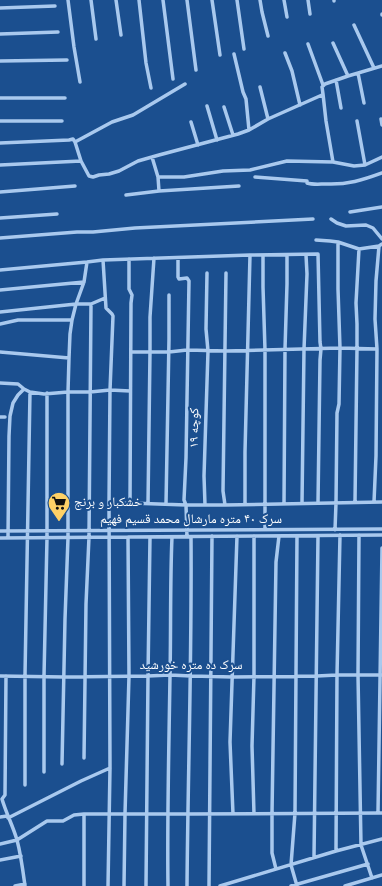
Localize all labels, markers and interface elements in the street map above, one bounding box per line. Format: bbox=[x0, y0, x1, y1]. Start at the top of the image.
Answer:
street label: کوچه ۱۹ bbox=[187, 407, 203, 448]
supermarket icon: خشکبار و برنج bbox=[46, 490, 72, 523]
place label: خشکبار و برنج bbox=[74, 495, 142, 511]
street label: سرک ۴۰ متره مارشال محمد قسیم فهیم bbox=[100, 512, 282, 528]
street label: سرک ده متره خورشید bbox=[140, 658, 242, 674]

